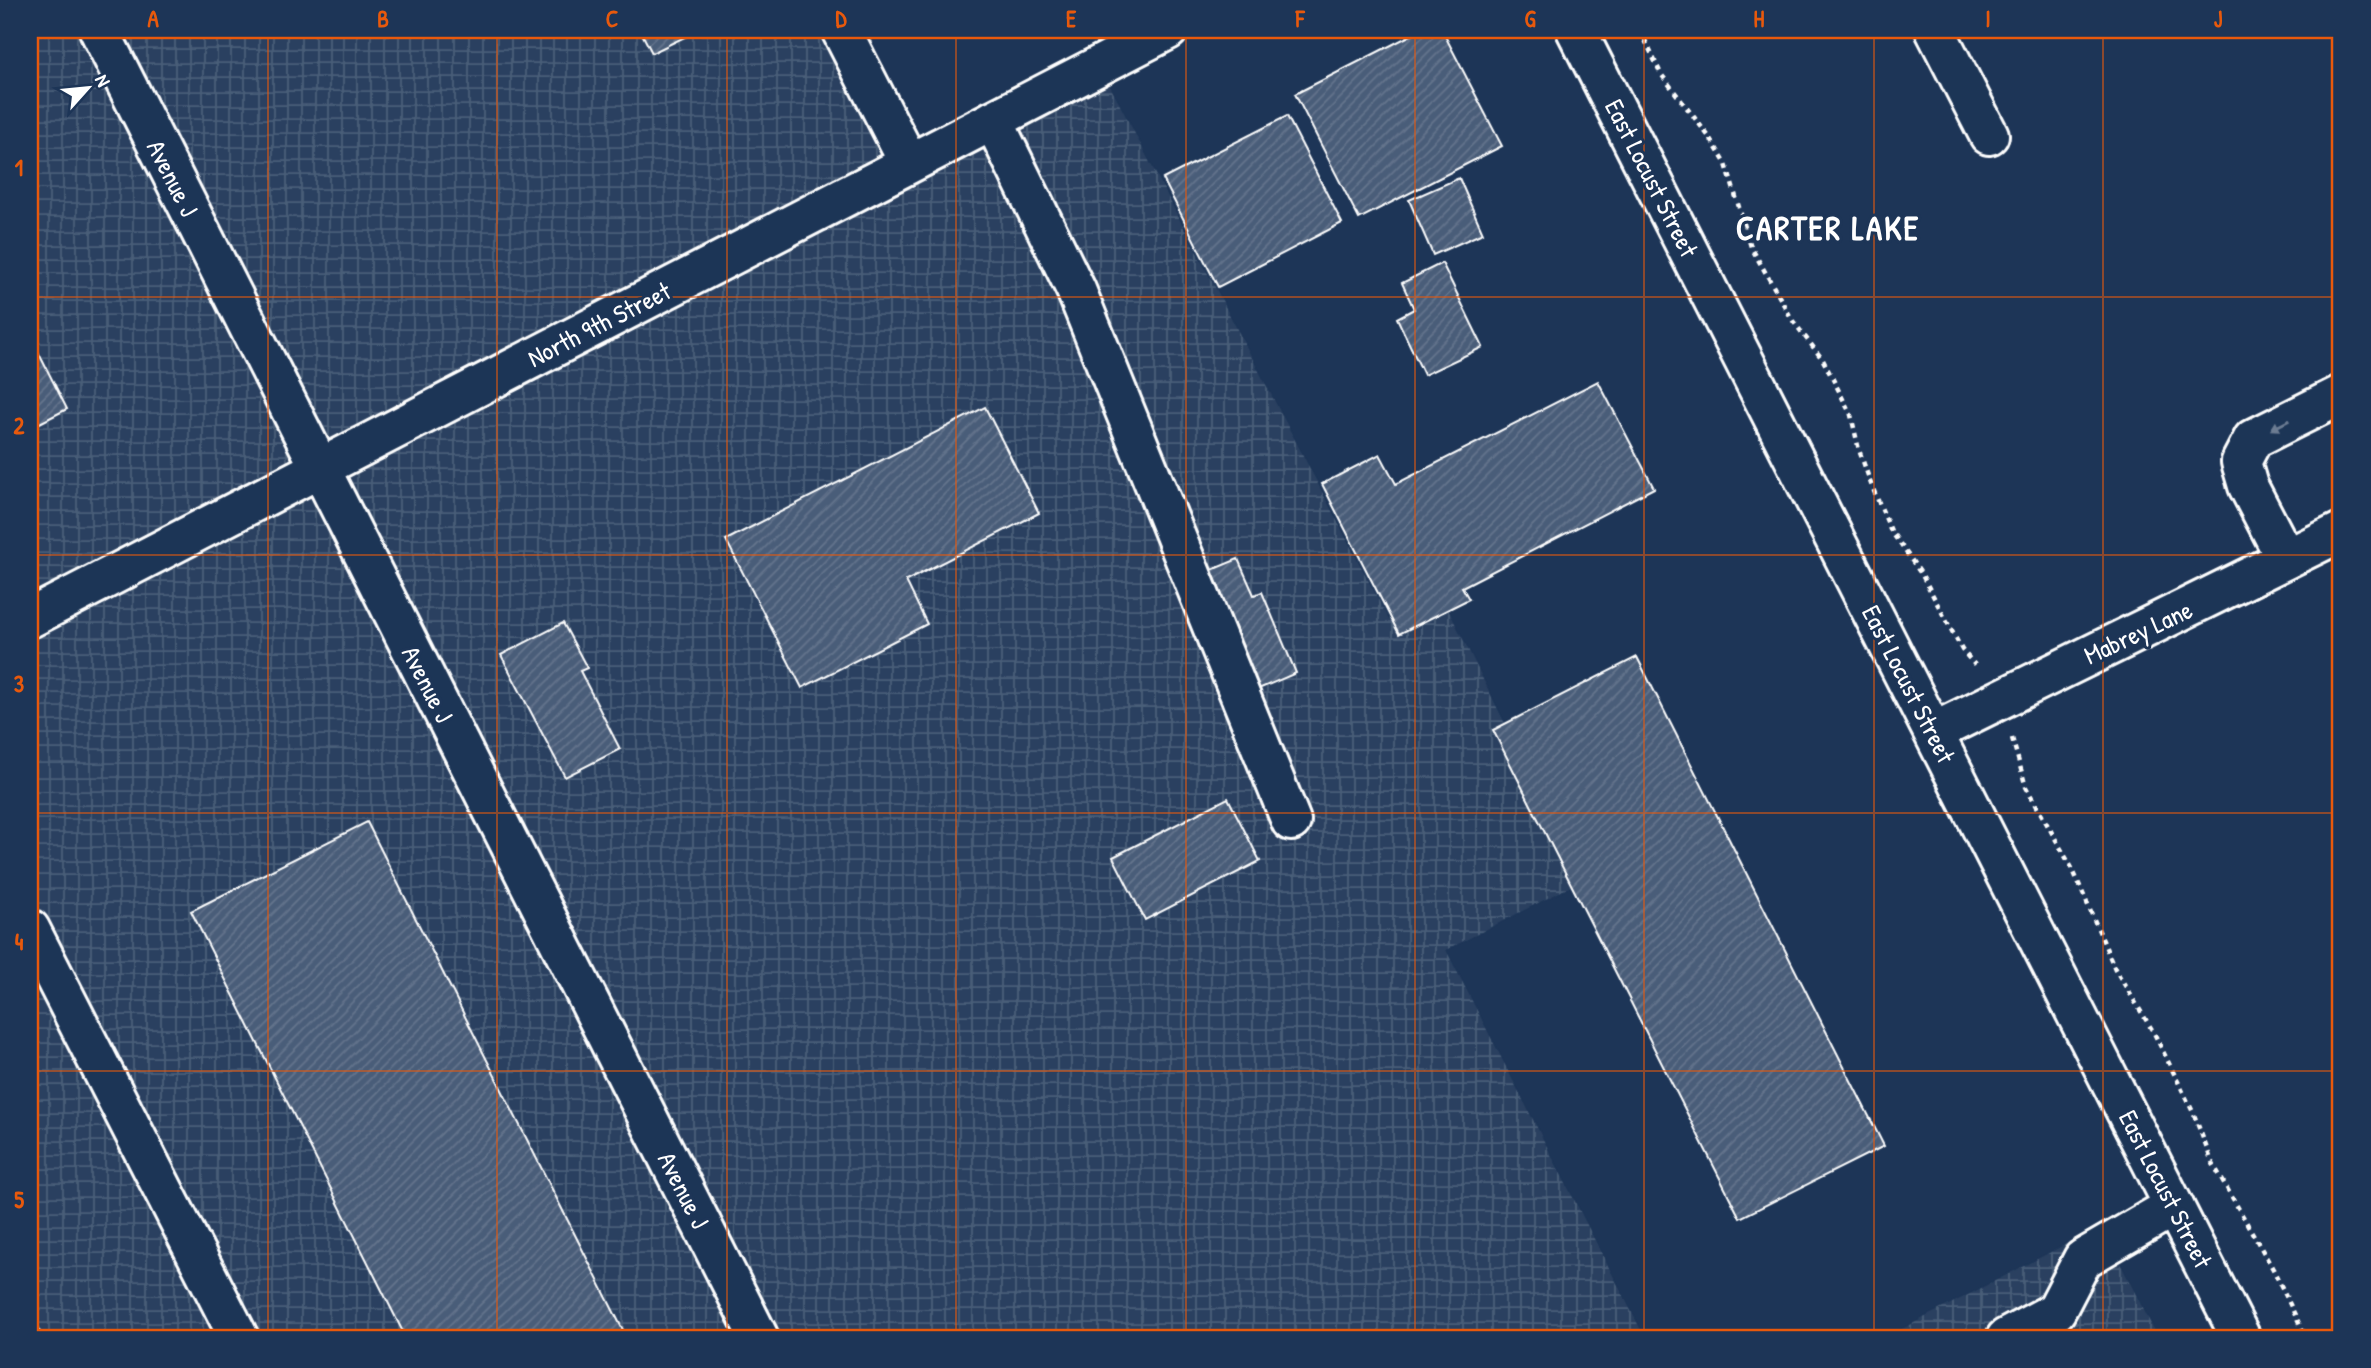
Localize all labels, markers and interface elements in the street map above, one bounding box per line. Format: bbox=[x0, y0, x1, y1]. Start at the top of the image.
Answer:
text: A bbox=[147, 3, 159, 34]
text: B bbox=[377, 3, 389, 34]
text: C bbox=[606, 3, 618, 34]
text: D bbox=[836, 3, 848, 34]
text: E bbox=[1066, 3, 1077, 34]
text: F bbox=[1295, 3, 1306, 34]
text: G bbox=[1524, 3, 1536, 34]
text: H bbox=[1754, 3, 1765, 34]
text: I bbox=[1985, 3, 1991, 34]
text: J bbox=[2214, 3, 2223, 34]
north arrow bbox=[52, 52, 122, 122]
text: N bbox=[89, 70, 117, 91]
street label: East Locust Street bbox=[1597, 93, 1707, 264]
street label: Avenue J bbox=[139, 134, 207, 222]
text: 1 bbox=[15, 152, 23, 183]
district label: CARTER LAKE bbox=[1736, 206, 1920, 250]
street label: North 9th Street bbox=[522, 273, 677, 375]
text: 2 bbox=[14, 410, 25, 441]
one-way arrow bbox=[2270, 420, 2290, 431]
street label: Mabrey Lane bbox=[2078, 592, 2198, 672]
street label: East Locust Street bbox=[1854, 599, 1964, 770]
street label: Avenue J bbox=[394, 640, 462, 728]
text: 3 bbox=[14, 668, 24, 699]
text: 4 bbox=[15, 926, 24, 957]
street label: East Locust Street bbox=[2111, 1104, 2221, 1275]
street label: Avenue J bbox=[650, 1146, 718, 1234]
text: 5 bbox=[14, 1184, 24, 1215]

